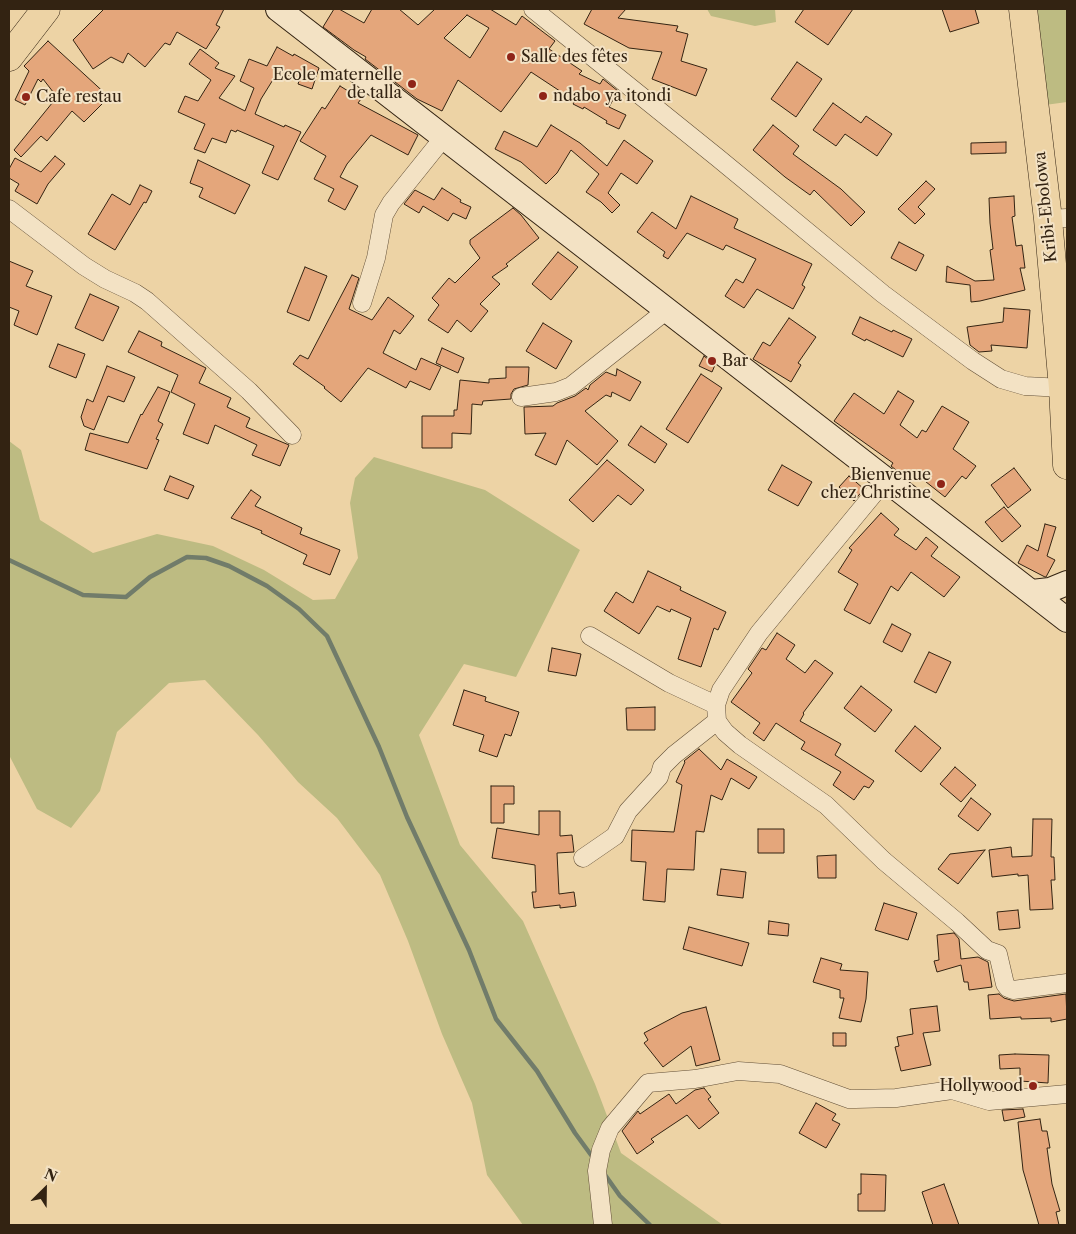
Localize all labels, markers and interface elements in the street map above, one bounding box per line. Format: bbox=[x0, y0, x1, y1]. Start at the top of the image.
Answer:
place label: Salle des fêtes bbox=[521, 47, 628, 67]
marker: Salle des fêtes bbox=[505, 51, 517, 63]
place label: Ecole maternelle de talla bbox=[273, 65, 402, 103]
marker: Ecole maternelle de talla bbox=[406, 78, 418, 90]
place label: ndabo ya itondi bbox=[553, 86, 671, 106]
place label: Cafe restau bbox=[36, 87, 122, 107]
marker: ndabo ya itondi bbox=[537, 90, 549, 102]
marker: Cafe restau bbox=[20, 91, 32, 103]
street label: Kribi-Ebolowa bbox=[1031, 151, 1061, 263]
place label: Bar bbox=[722, 351, 748, 371]
marker: Bar bbox=[706, 355, 718, 367]
place label: Bienvenue chez Christine bbox=[821, 465, 931, 503]
marker: Bienvenue chez Christine bbox=[935, 478, 947, 490]
place label: Hollywood bbox=[939, 1076, 1023, 1096]
marker: Hollywood bbox=[1027, 1080, 1039, 1092]
north arrow bbox=[20, 1164, 70, 1214]
text: N bbox=[42, 1165, 60, 1186]

